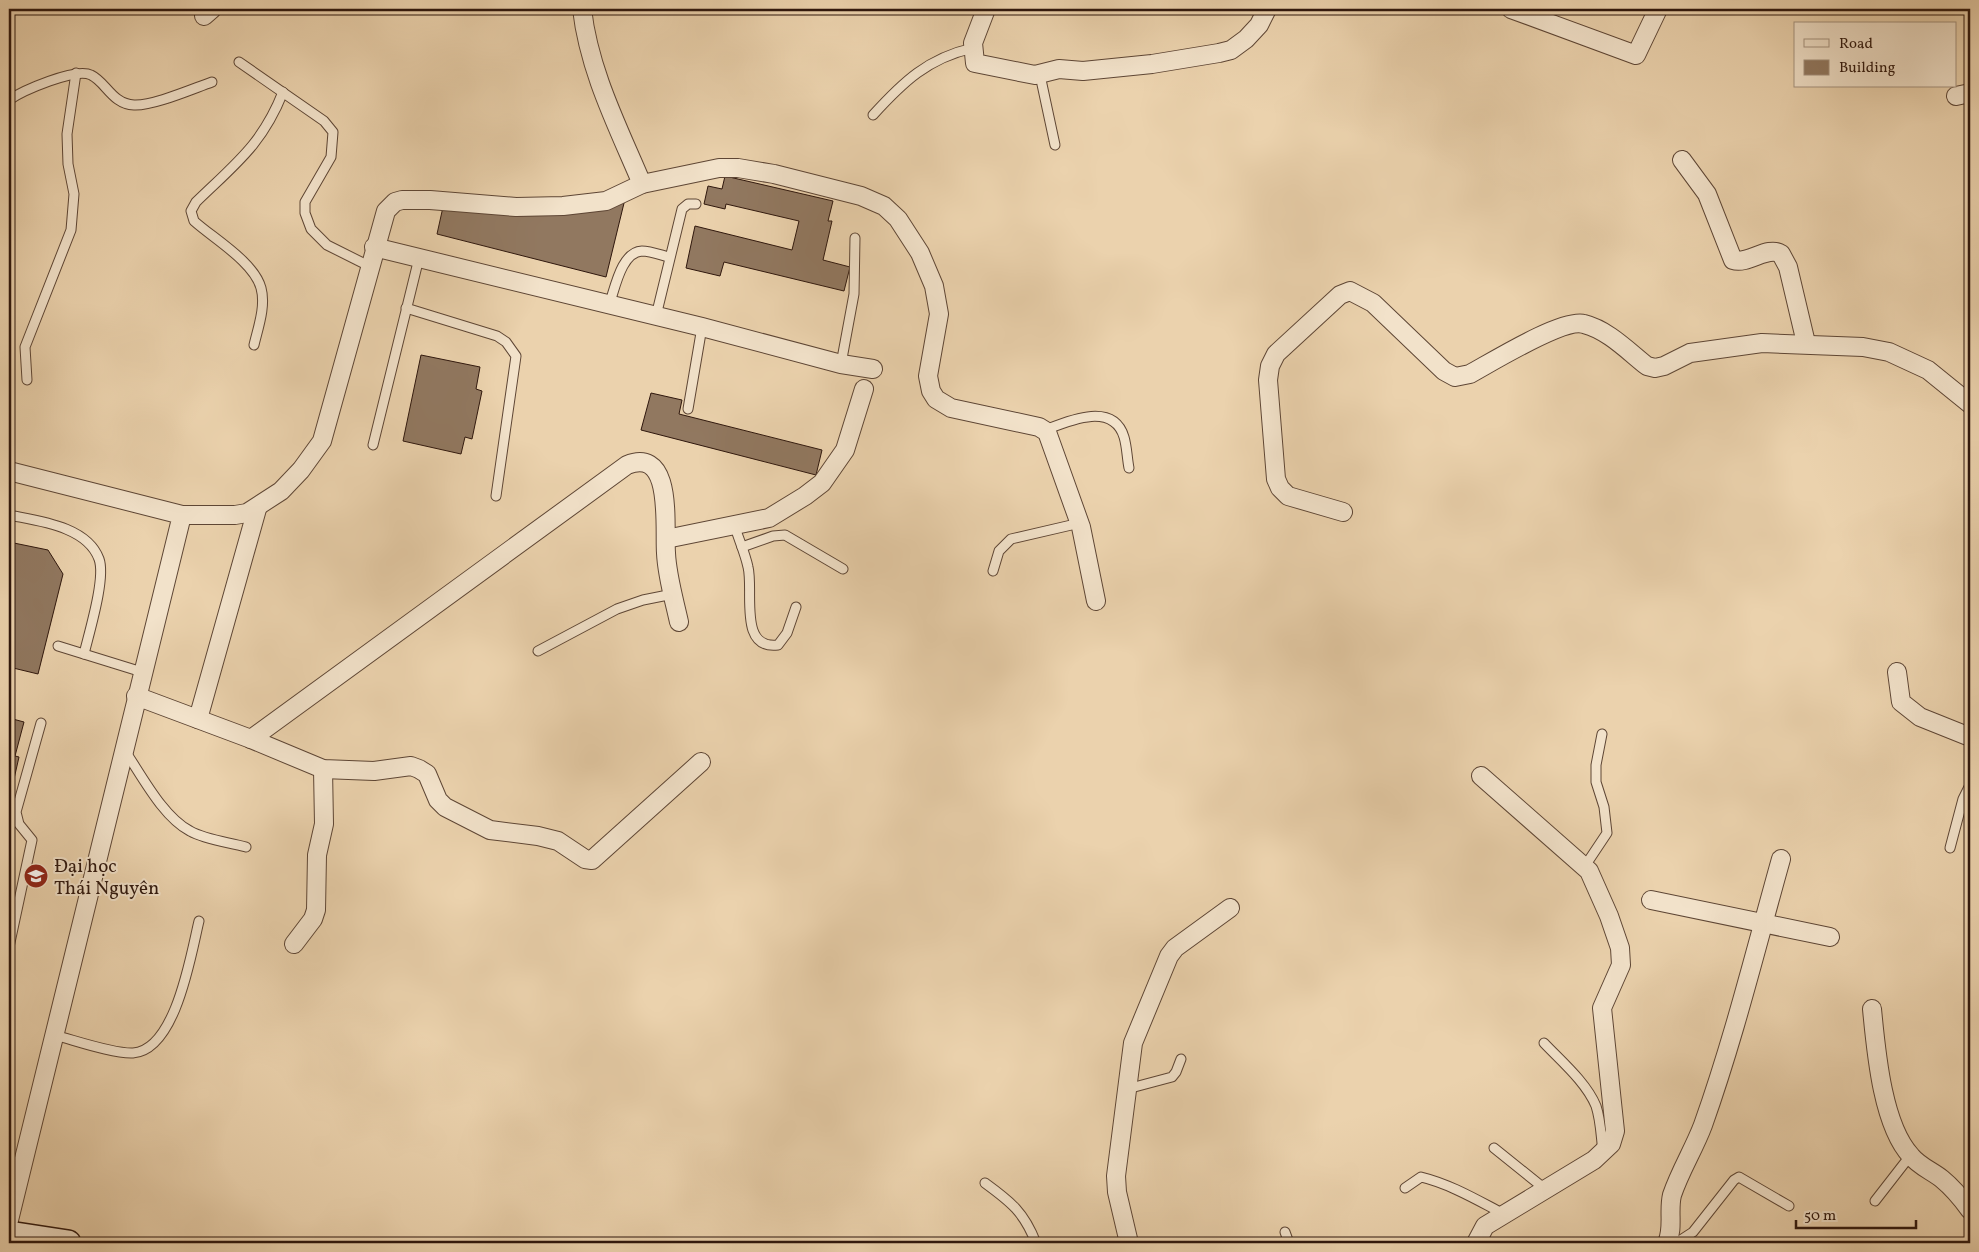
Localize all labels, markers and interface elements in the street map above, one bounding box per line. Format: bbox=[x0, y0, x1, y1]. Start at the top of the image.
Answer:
legend bbox=[1794, 22, 1956, 88]
text: Road bbox=[1839, 34, 1873, 55]
text: Building bbox=[1839, 58, 1896, 79]
place label: Đại học Thái Nguyên bbox=[54, 854, 159, 902]
school or university icon: Đại học Thái Nguyên bbox=[23, 863, 49, 889]
scale bar bbox=[1796, 1197, 1916, 1229]
text: 50 m bbox=[1804, 1206, 1836, 1227]

